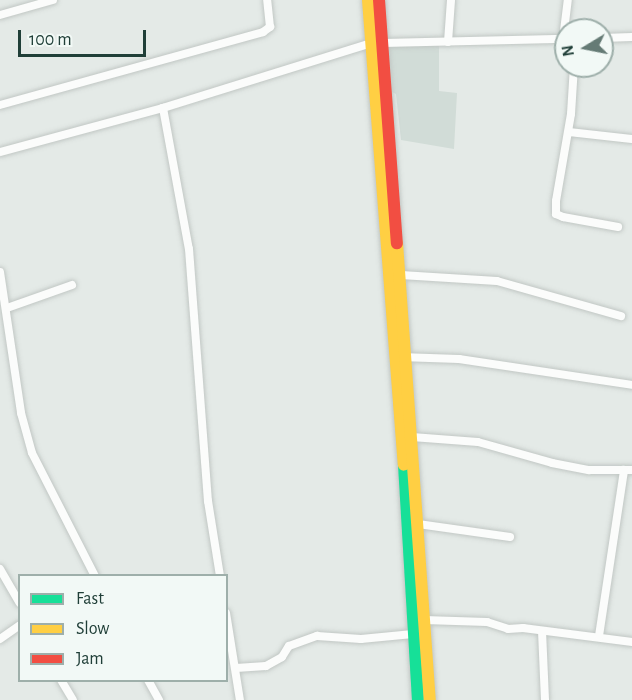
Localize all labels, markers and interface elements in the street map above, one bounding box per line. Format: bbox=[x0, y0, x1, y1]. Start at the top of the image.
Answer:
scale bar bbox=[21, 18, 148, 56]
north arrow bbox=[554, 18, 614, 78]
text: 100 m bbox=[29, 31, 72, 49]
text: N bbox=[559, 44, 577, 58]
legend bbox=[18, 574, 228, 682]
text: Fast bbox=[76, 590, 104, 608]
text: Slow bbox=[76, 620, 109, 638]
text: Jam bbox=[76, 650, 104, 668]

